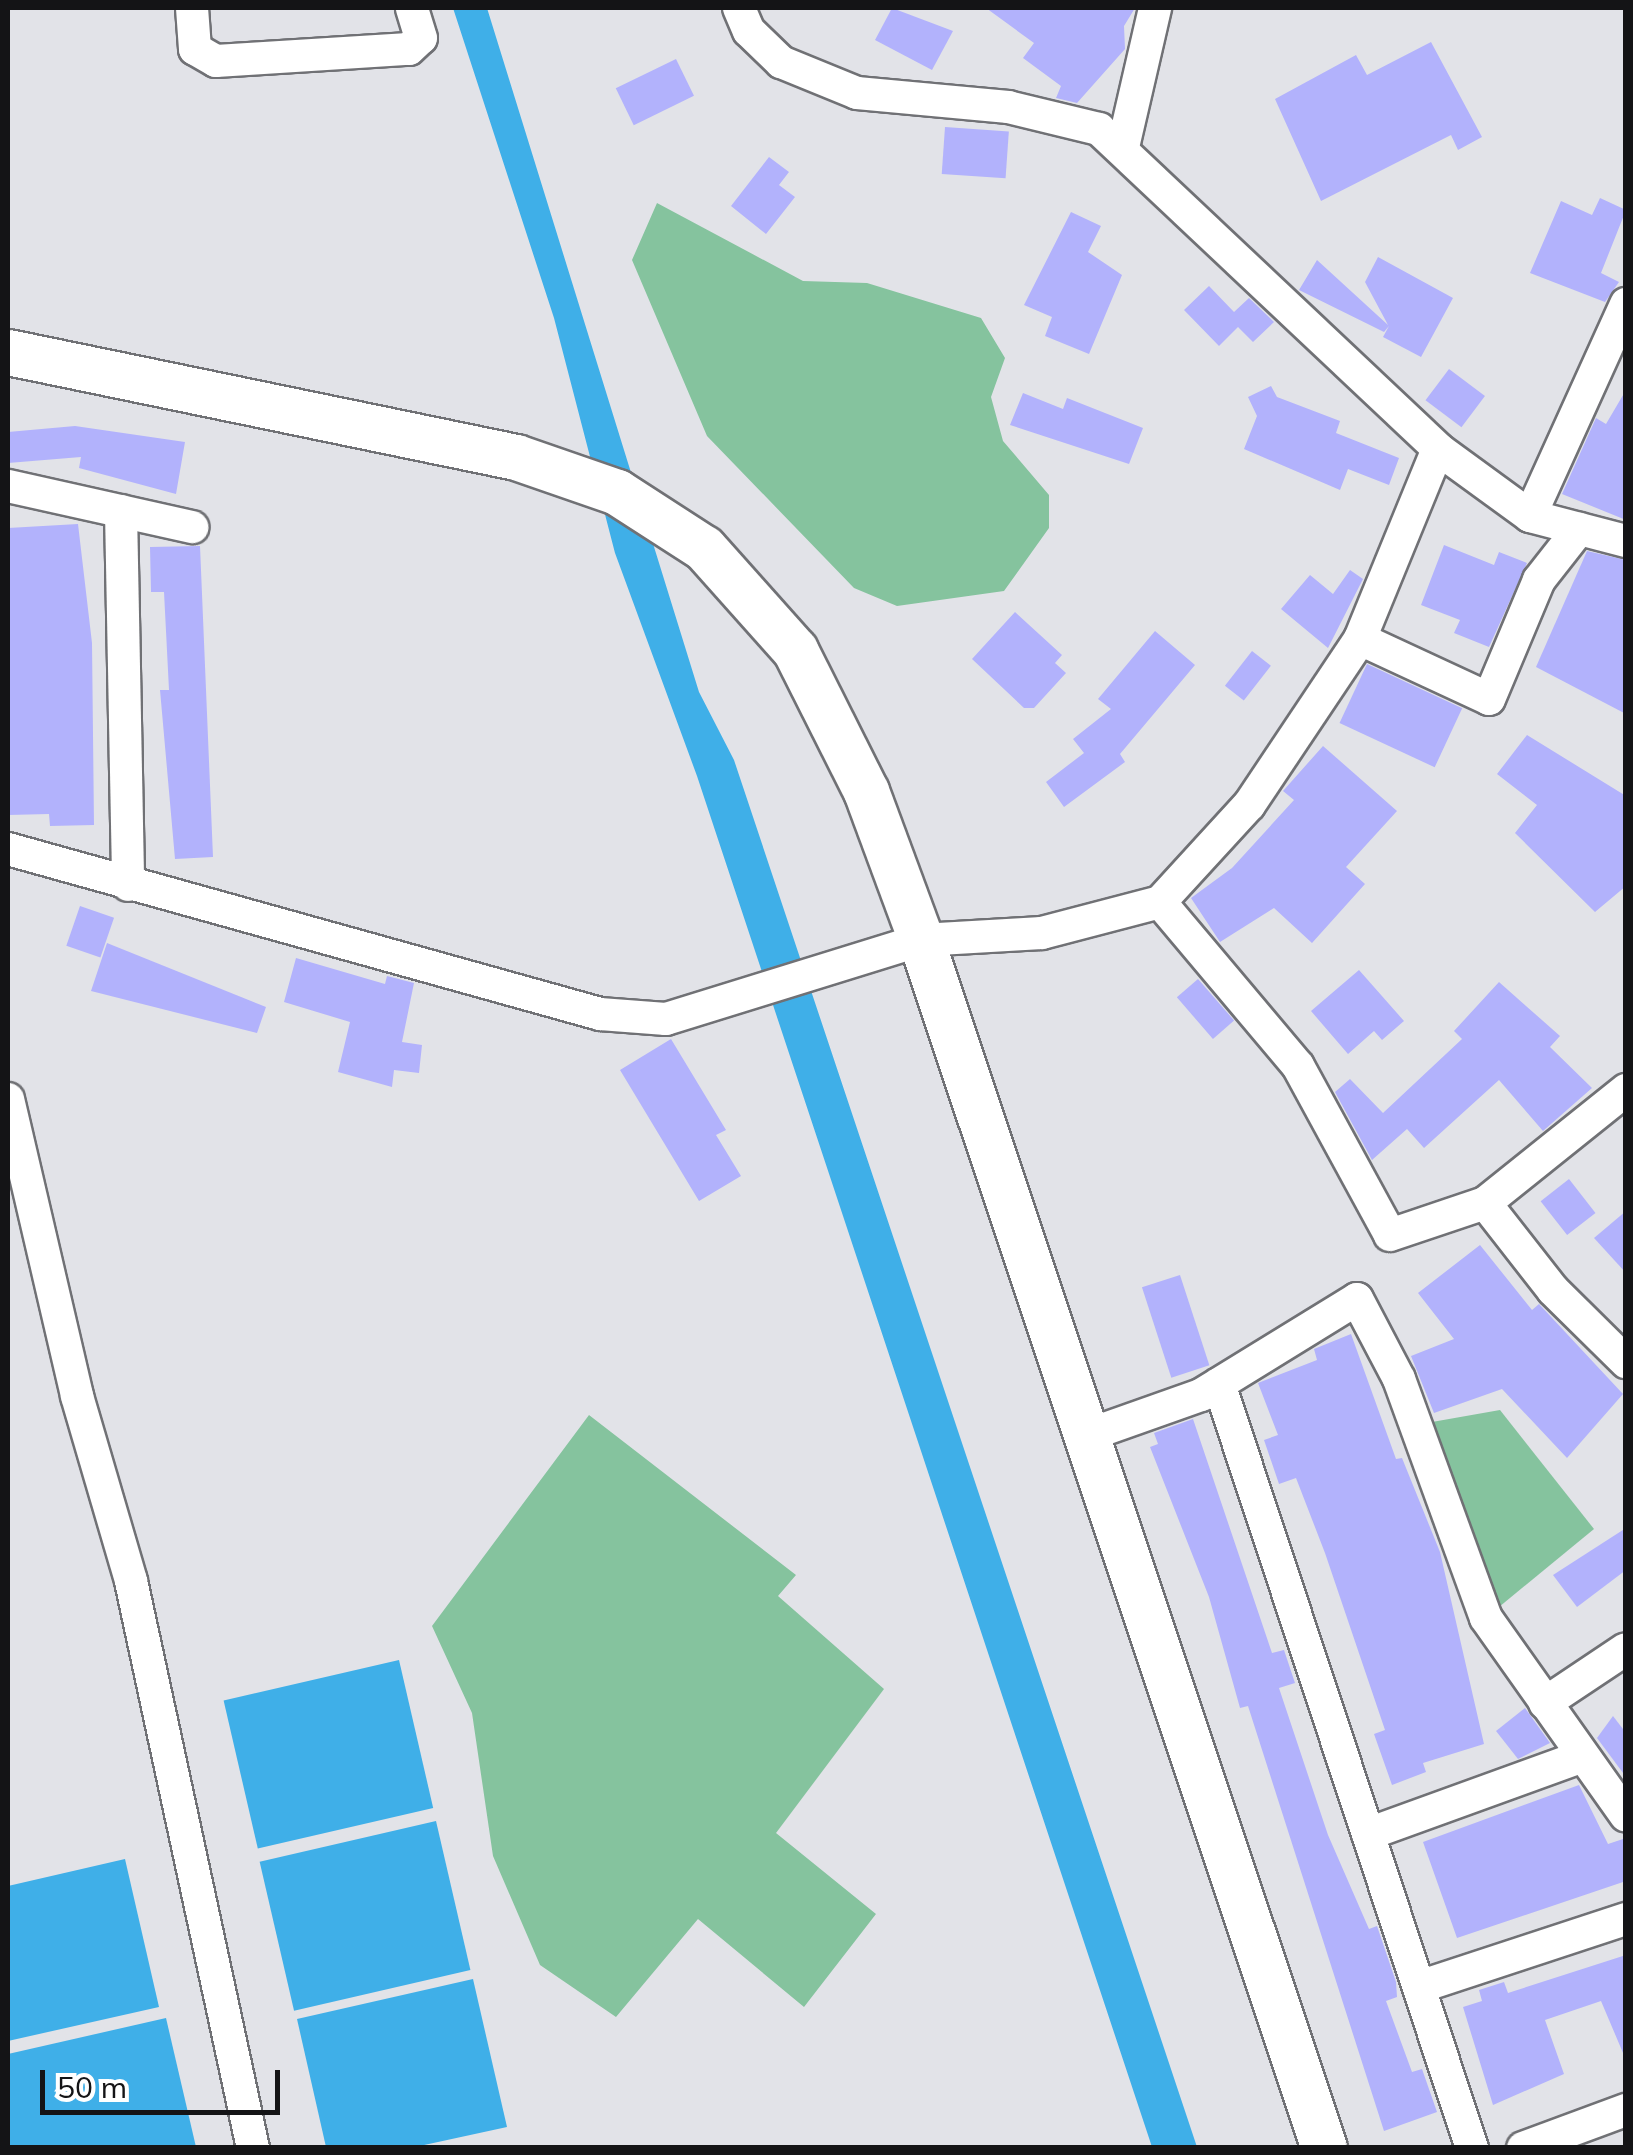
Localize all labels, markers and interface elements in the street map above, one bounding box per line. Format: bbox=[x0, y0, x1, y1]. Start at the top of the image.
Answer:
scale bar bbox=[45, 2050, 285, 2112]
text: 50 m bbox=[57, 2068, 127, 2106]

